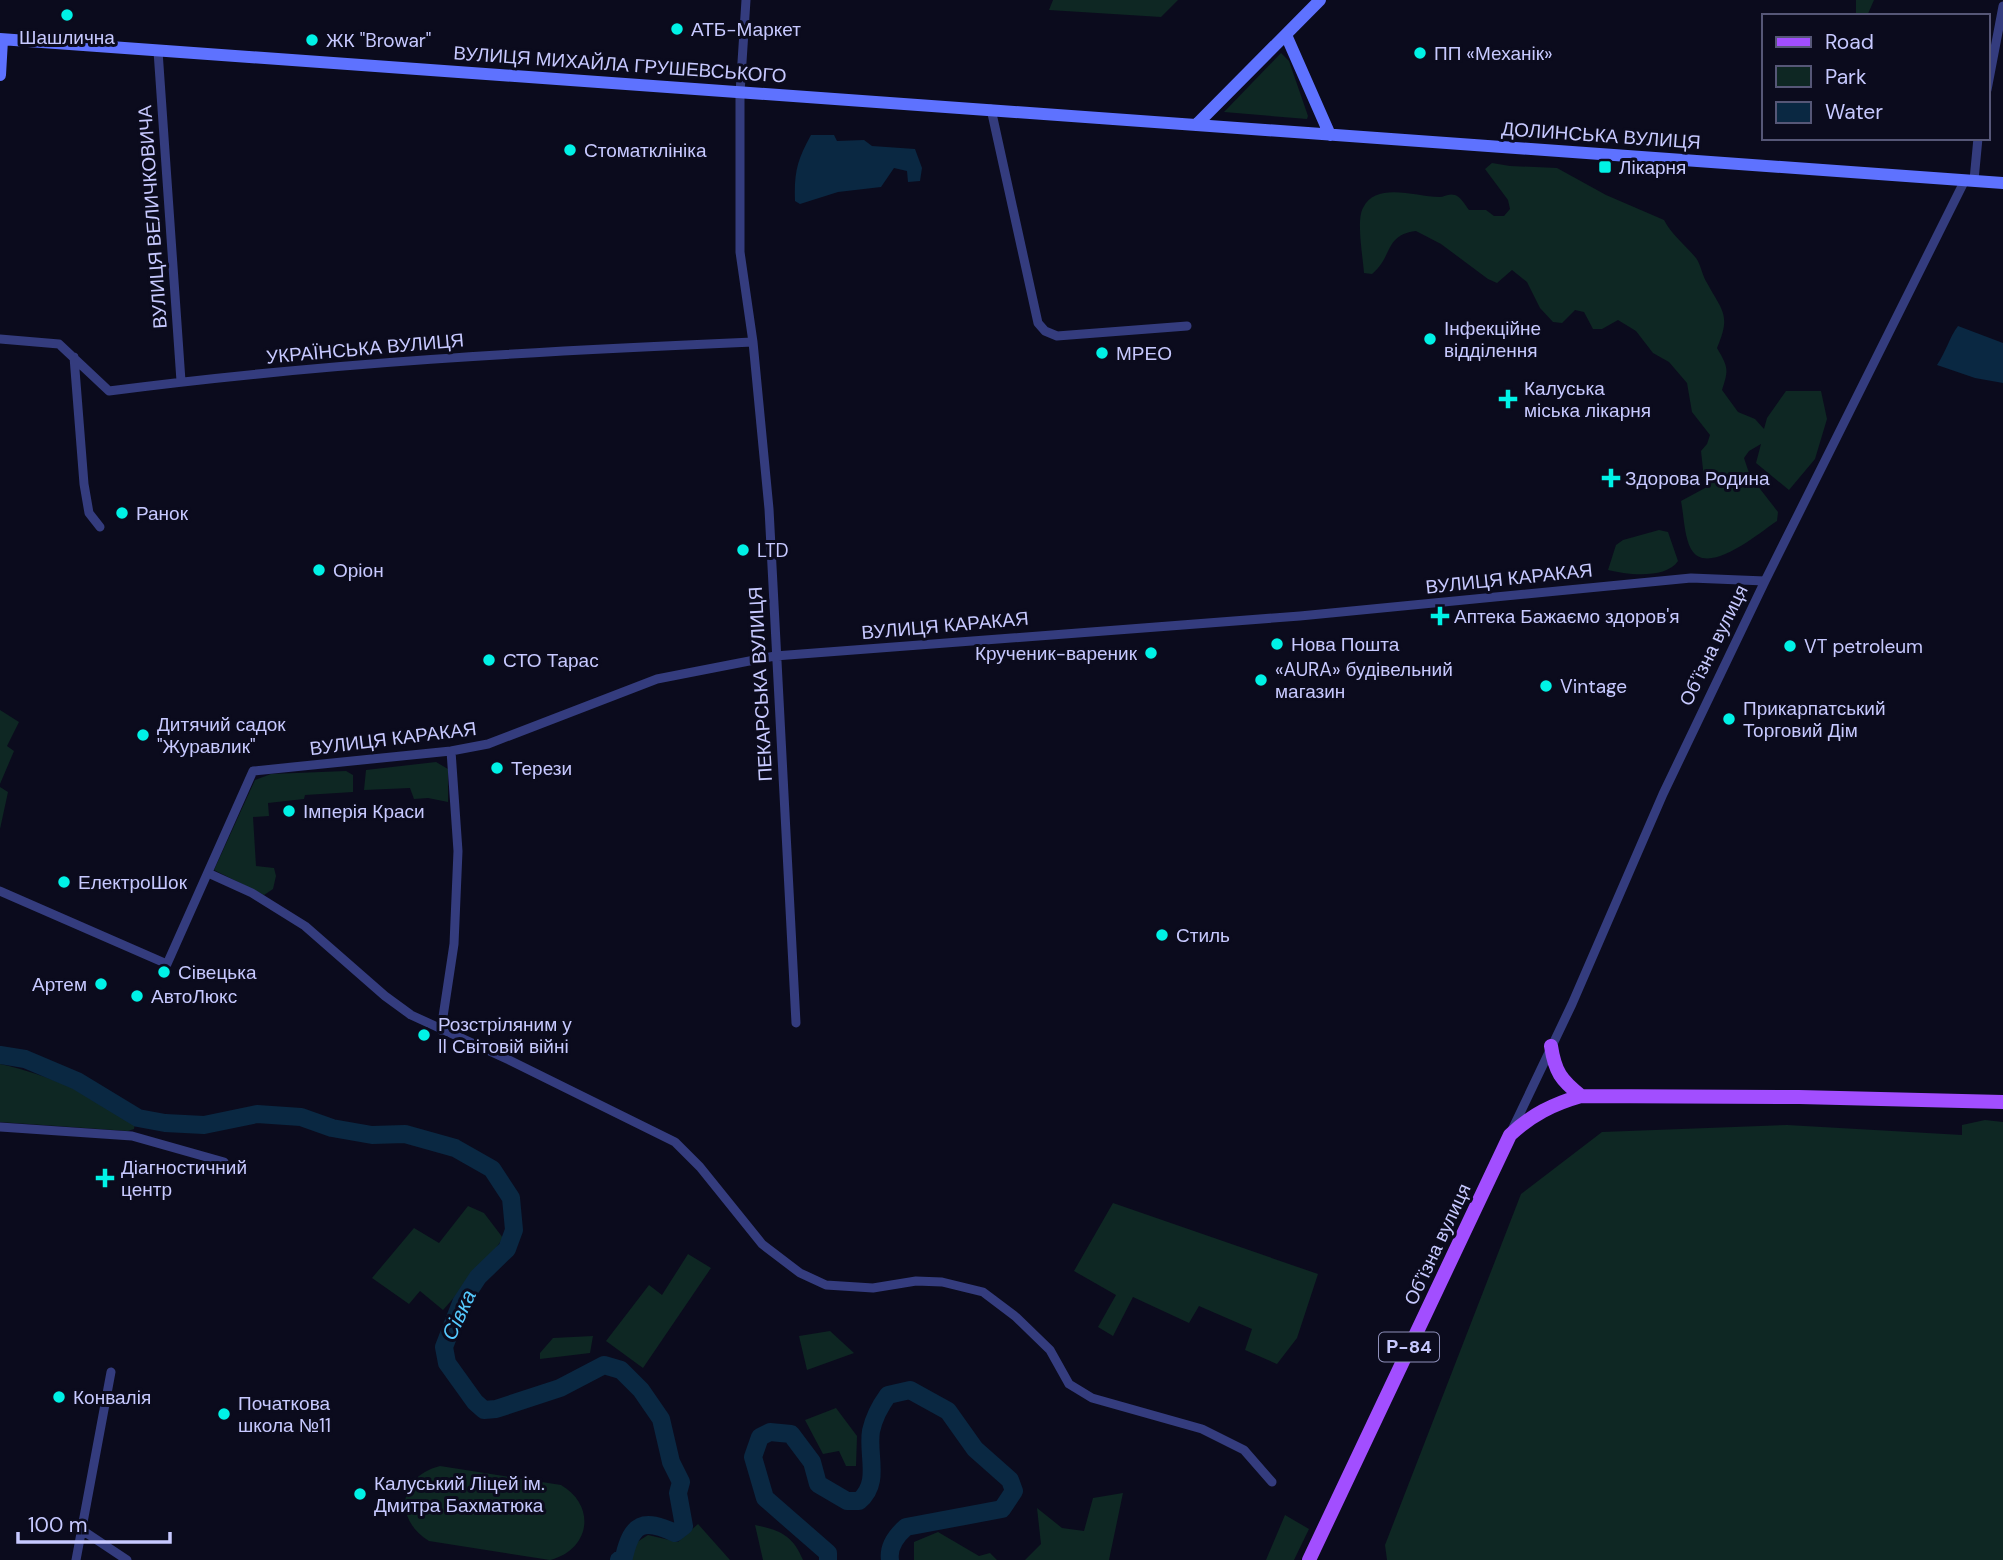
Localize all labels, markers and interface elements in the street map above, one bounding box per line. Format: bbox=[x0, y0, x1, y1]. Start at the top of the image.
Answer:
marker: Шашлична bbox=[59, 7, 75, 23]
legend bbox=[1762, 14, 1989, 140]
place label: АТБ-Маркет bbox=[691, 17, 801, 42]
marker: АТБ-Маркет bbox=[669, 21, 685, 37]
place label: Шашлична bbox=[19, 25, 115, 50]
place label: ЖК "Browar" bbox=[326, 28, 431, 53]
text: Road bbox=[1825, 28, 1874, 56]
marker: ЖК "Browar" bbox=[304, 32, 320, 48]
street label: ВУЛИЦЯ МИХАЙЛА ГРУШЕВСЬКОГО bbox=[453, 40, 787, 89]
place label: ПП «Механік» bbox=[1434, 41, 1553, 66]
marker: ПП «Механік» bbox=[1412, 45, 1428, 61]
text: Park bbox=[1825, 63, 1867, 91]
text: Water bbox=[1825, 98, 1883, 126]
street label: ВУЛИЦЯ ВЕЛИЧКОВИЧА bbox=[132, 104, 173, 330]
street label: ДОЛИНСЬКА ВУЛИЦЯ bbox=[1501, 116, 1701, 155]
place label: Стоматклініка bbox=[584, 138, 707, 163]
marker: Стоматклініка bbox=[562, 142, 578, 158]
place label: Лікарня bbox=[1619, 155, 1686, 180]
marker: Лікарня bbox=[1597, 159, 1613, 175]
place label: Інфекційне відділення bbox=[1444, 316, 1541, 363]
street label: УКРАЇНСЬКА ВУЛИЦЯ bbox=[265, 327, 465, 370]
marker: Інфекційне відділення bbox=[1422, 331, 1438, 347]
place label: МРЕО bbox=[1116, 341, 1172, 366]
marker: МРЕО bbox=[1094, 345, 1110, 361]
place label: Калуська міська лікарня bbox=[1524, 376, 1651, 423]
marker: Калуська міська лікарня bbox=[1498, 389, 1518, 409]
place label: Здорова Родина bbox=[1625, 466, 1770, 491]
marker: Здорова Родина bbox=[1603, 470, 1619, 486]
place label: Ранок bbox=[136, 501, 189, 526]
marker: Ранок bbox=[114, 505, 130, 521]
place label: LTD bbox=[757, 538, 789, 563]
marker: LTD bbox=[735, 542, 751, 558]
street label: ВУЛИЦЯ КАРАКАЯ bbox=[1424, 557, 1594, 600]
place label: Оріон bbox=[333, 558, 384, 583]
marker: Оріон bbox=[311, 562, 327, 578]
street label: Обʼїзна вулиця bbox=[1673, 581, 1754, 710]
street label: ПЕКАРСЬКА ВУЛИЦЯ bbox=[743, 586, 778, 782]
place label: Аптека Бажаємо здоров'я bbox=[1454, 604, 1680, 629]
street label: ВУЛИЦЯ КАРАКАЯ bbox=[860, 606, 1030, 645]
marker: Аптека Бажаємо здоров'я bbox=[1432, 608, 1448, 624]
place label: Нова Пошта bbox=[1291, 632, 1400, 657]
place label: VT petroleum bbox=[1804, 634, 1923, 659]
marker: Нова Пошта bbox=[1269, 636, 1285, 652]
marker: VT petroleum bbox=[1782, 638, 1798, 654]
place label: Крученик-вареник bbox=[975, 641, 1138, 666]
marker: Крученик-вареник bbox=[1143, 645, 1159, 661]
place label: СТО Тарас bbox=[503, 648, 599, 673]
marker: СТО Тарас bbox=[481, 652, 497, 668]
place label: «AURA» будівельний магазин bbox=[1275, 657, 1453, 704]
marker: «AURA» будівельний магазин bbox=[1253, 672, 1269, 688]
place label: Vintage bbox=[1560, 674, 1627, 699]
marker: Vintage bbox=[1538, 678, 1554, 694]
place label: Прикарпатський Торговий Дім bbox=[1743, 696, 1886, 743]
marker: Прикарпатський Торговий Дім bbox=[1721, 711, 1737, 727]
place label: Дитячий садок "Журавлик" bbox=[157, 712, 286, 759]
street label: ВУЛИЦЯ КАРАКАЯ bbox=[308, 716, 478, 761]
marker: Дитячий садок "Журавлик" bbox=[135, 727, 151, 743]
place label: Терези bbox=[511, 756, 572, 781]
marker: Терези bbox=[489, 760, 505, 776]
place label: Імперія Краси bbox=[303, 799, 425, 824]
marker: Імперія Краси bbox=[281, 803, 297, 819]
place label: ЕлектроШок bbox=[78, 870, 188, 895]
marker: ЕлектроШок bbox=[56, 874, 72, 890]
place label: Стиль bbox=[1176, 923, 1230, 948]
marker: Стиль bbox=[1154, 927, 1170, 943]
place label: Сівецька bbox=[178, 960, 257, 985]
marker: Сівецька bbox=[156, 964, 172, 980]
place label: Артем bbox=[32, 972, 87, 997]
marker: Артем bbox=[93, 976, 109, 992]
place label: АвтоЛюкс bbox=[151, 984, 237, 1009]
marker: АвтоЛюкс bbox=[129, 988, 145, 1004]
place label: Розстріляним у II Світовій війні bbox=[438, 1012, 572, 1059]
marker: Розстріляним у II Світовій війні bbox=[416, 1027, 432, 1043]
place label: Діагностичний центр bbox=[121, 1155, 247, 1202]
marker: Діагностичний центр bbox=[95, 1168, 115, 1188]
street label: Обʼїзна вулиця bbox=[1398, 1179, 1477, 1309]
water label: Сівка bbox=[435, 1285, 483, 1345]
road number: Р-84 bbox=[1379, 1332, 1439, 1362]
place label: Конвалія bbox=[73, 1385, 151, 1410]
marker: Конвалія bbox=[51, 1389, 67, 1405]
place label: Початкова школа №11 bbox=[238, 1391, 331, 1438]
marker: Початкова школа №11 bbox=[216, 1406, 232, 1422]
place label: Калуський Ліцей ім. Дмитра Бахматюка bbox=[374, 1471, 545, 1518]
marker: Калуський Ліцей ім. Дмитра Бахматюка bbox=[352, 1486, 368, 1502]
scale bar bbox=[18, 1500, 170, 1544]
text: 100 m bbox=[28, 1511, 88, 1539]

